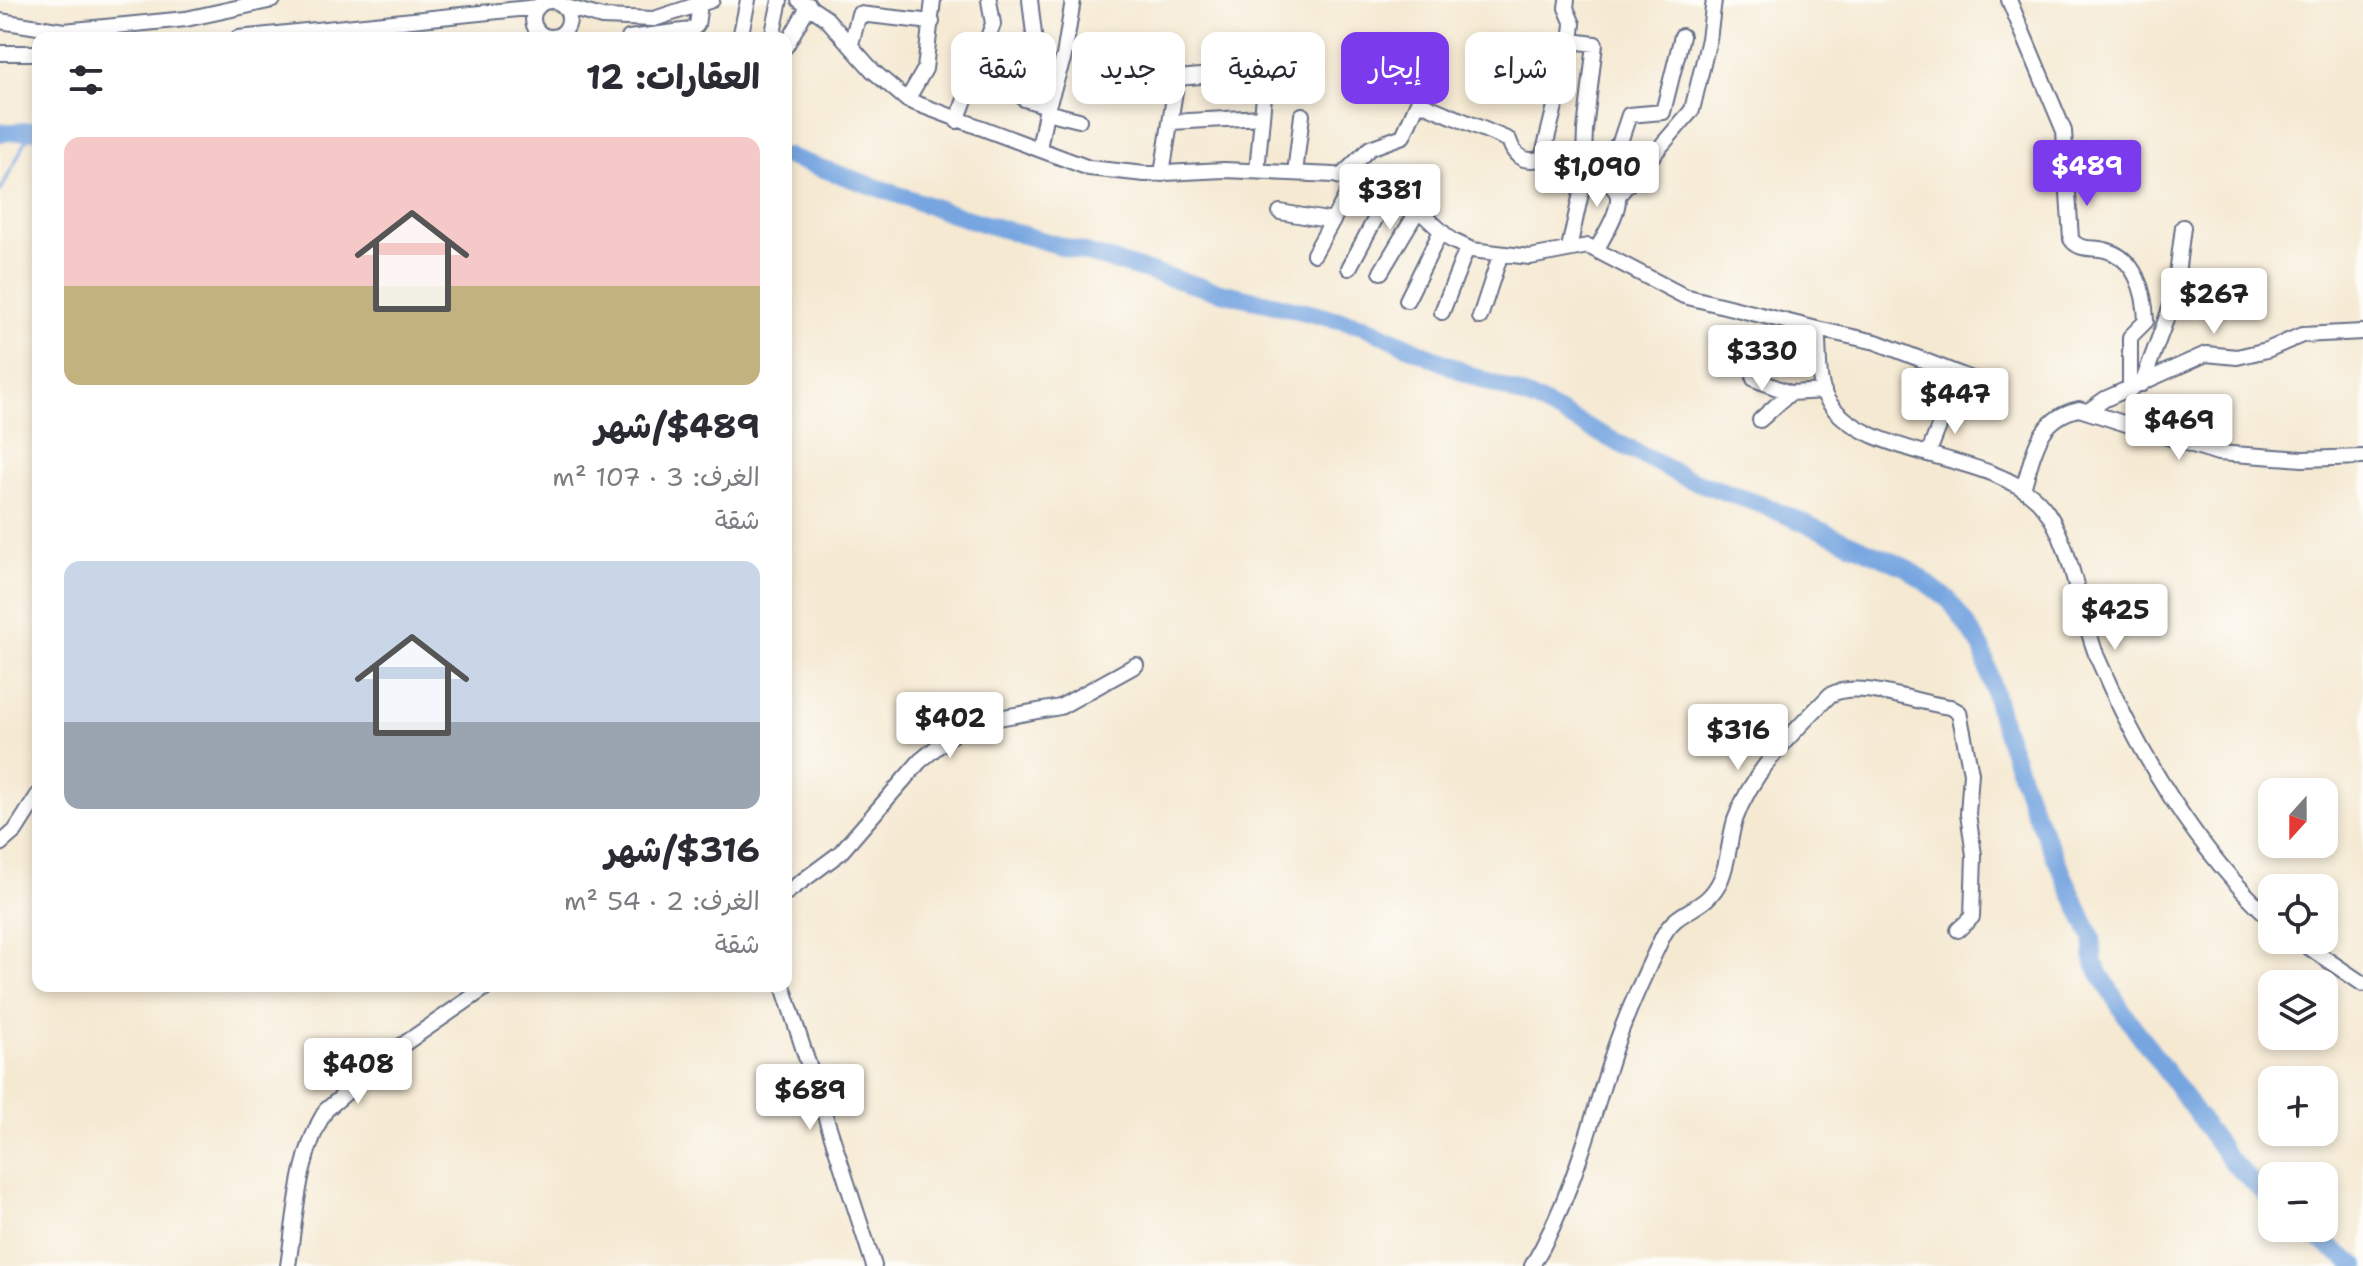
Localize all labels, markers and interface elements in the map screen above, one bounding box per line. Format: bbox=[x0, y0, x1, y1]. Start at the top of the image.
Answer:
chip: شقة bbox=[951, 32, 1056, 104]
chip: جديد bbox=[1072, 32, 1185, 104]
chip: تصفية bbox=[1201, 32, 1325, 104]
chip: إيجار bbox=[1341, 32, 1449, 104]
chip: شراء bbox=[1465, 32, 1576, 104]
text: العقارات: 12 bbox=[586, 54, 760, 100]
icon: filters bbox=[64, 58, 108, 102]
pin: $489 bbox=[2040, 140, 2134, 208]
pin: $1,090 bbox=[1532, 141, 1662, 209]
text: $489 bbox=[2051, 148, 2123, 183]
text: $1,090 bbox=[1553, 149, 1641, 184]
pin: $381 bbox=[1343, 164, 1437, 232]
text: $381 bbox=[1357, 172, 1423, 207]
icon: home bbox=[340, 189, 484, 333]
pin: $267 bbox=[2167, 268, 2261, 336]
text: $267 bbox=[2179, 276, 2249, 311]
pin: $330 bbox=[1715, 325, 1809, 393]
text: $330 bbox=[1726, 333, 1798, 368]
pin: $447 bbox=[1908, 368, 2002, 436]
text: $447 bbox=[1919, 376, 1991, 411]
pin: $469 bbox=[2132, 394, 2226, 462]
text: $469 bbox=[2143, 402, 2215, 437]
text: $489/شهر bbox=[595, 403, 760, 449]
text: الغرف: 3 · 107 m² bbox=[552, 459, 760, 494]
text: شقة bbox=[715, 502, 760, 537]
pin: $425 bbox=[2068, 584, 2162, 652]
text: $425 bbox=[2081, 592, 2149, 627]
icon: home bbox=[340, 613, 484, 757]
pin: $402 bbox=[903, 692, 997, 760]
text: $402 bbox=[914, 700, 986, 735]
pin: $316 bbox=[1691, 704, 1785, 772]
text: $316 bbox=[1706, 712, 1770, 747]
north arrow bbox=[2258, 778, 2338, 858]
map controls bbox=[2258, 778, 2338, 1242]
text: $316/شهر bbox=[605, 827, 760, 873]
button: locate bbox=[2258, 874, 2338, 954]
text: الغرف: 2 · 54 m² bbox=[564, 883, 760, 918]
text: شقة bbox=[715, 926, 760, 961]
button: layers bbox=[2258, 970, 2338, 1050]
pin: $408 bbox=[311, 1038, 405, 1106]
text: $408 bbox=[322, 1046, 394, 1081]
pin: $689 bbox=[763, 1064, 857, 1132]
button: + bbox=[2258, 1066, 2338, 1146]
text: $689 bbox=[774, 1072, 846, 1107]
button: − bbox=[2258, 1162, 2338, 1242]

